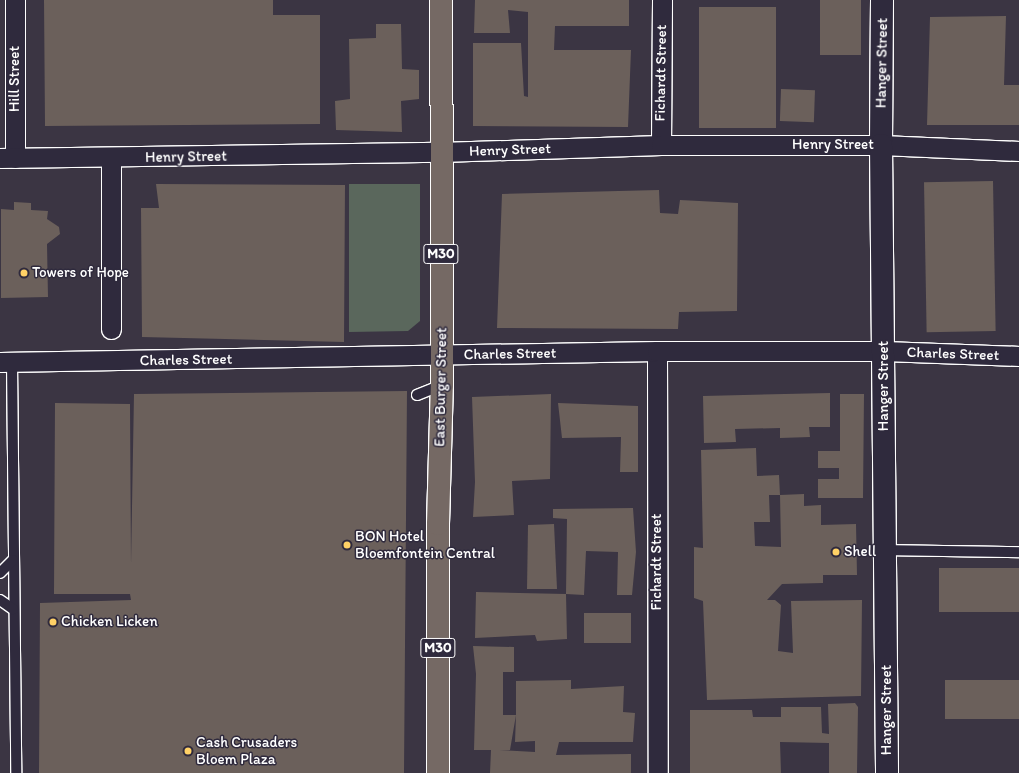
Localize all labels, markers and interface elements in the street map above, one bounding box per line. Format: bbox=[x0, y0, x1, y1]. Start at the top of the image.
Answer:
street label: Hanger Street bbox=[872, 18, 892, 108]
street label: Fichardt Street bbox=[651, 25, 671, 121]
street label: Hill Street bbox=[6, 46, 24, 112]
street label: Henry Street bbox=[792, 136, 874, 154]
street label: Henry Street bbox=[469, 140, 551, 160]
street label: Henry Street bbox=[145, 147, 227, 167]
road number: M30 bbox=[423, 242, 459, 266]
place label: Towers of Hope bbox=[32, 264, 130, 282]
marker: Towers of Hope bbox=[19, 268, 29, 278]
street label: East Burger Street bbox=[431, 327, 451, 447]
street label: Hanger Street bbox=[875, 341, 893, 431]
street label: Charles Street bbox=[907, 343, 999, 365]
street label: Charles Street bbox=[464, 344, 556, 364]
street label: Charles Street bbox=[140, 350, 232, 370]
street label: Fichardt Street bbox=[648, 514, 666, 610]
place label: BON Hotel Bloemfontein Central bbox=[355, 527, 495, 562]
marker: BON Hotel Bloemfontein Central bbox=[342, 540, 352, 550]
place label: Shell bbox=[844, 543, 876, 561]
marker: Shell bbox=[831, 547, 841, 557]
place label: Chicken Licken bbox=[61, 613, 158, 631]
marker: Chicken Licken bbox=[48, 617, 58, 627]
road number: M30 bbox=[420, 636, 456, 660]
street label: Hanger Street bbox=[878, 665, 896, 755]
place label: Cash Crusaders Bloem Plaza bbox=[196, 733, 297, 768]
marker: Cash Crusaders Bloem Plaza bbox=[183, 746, 193, 756]

